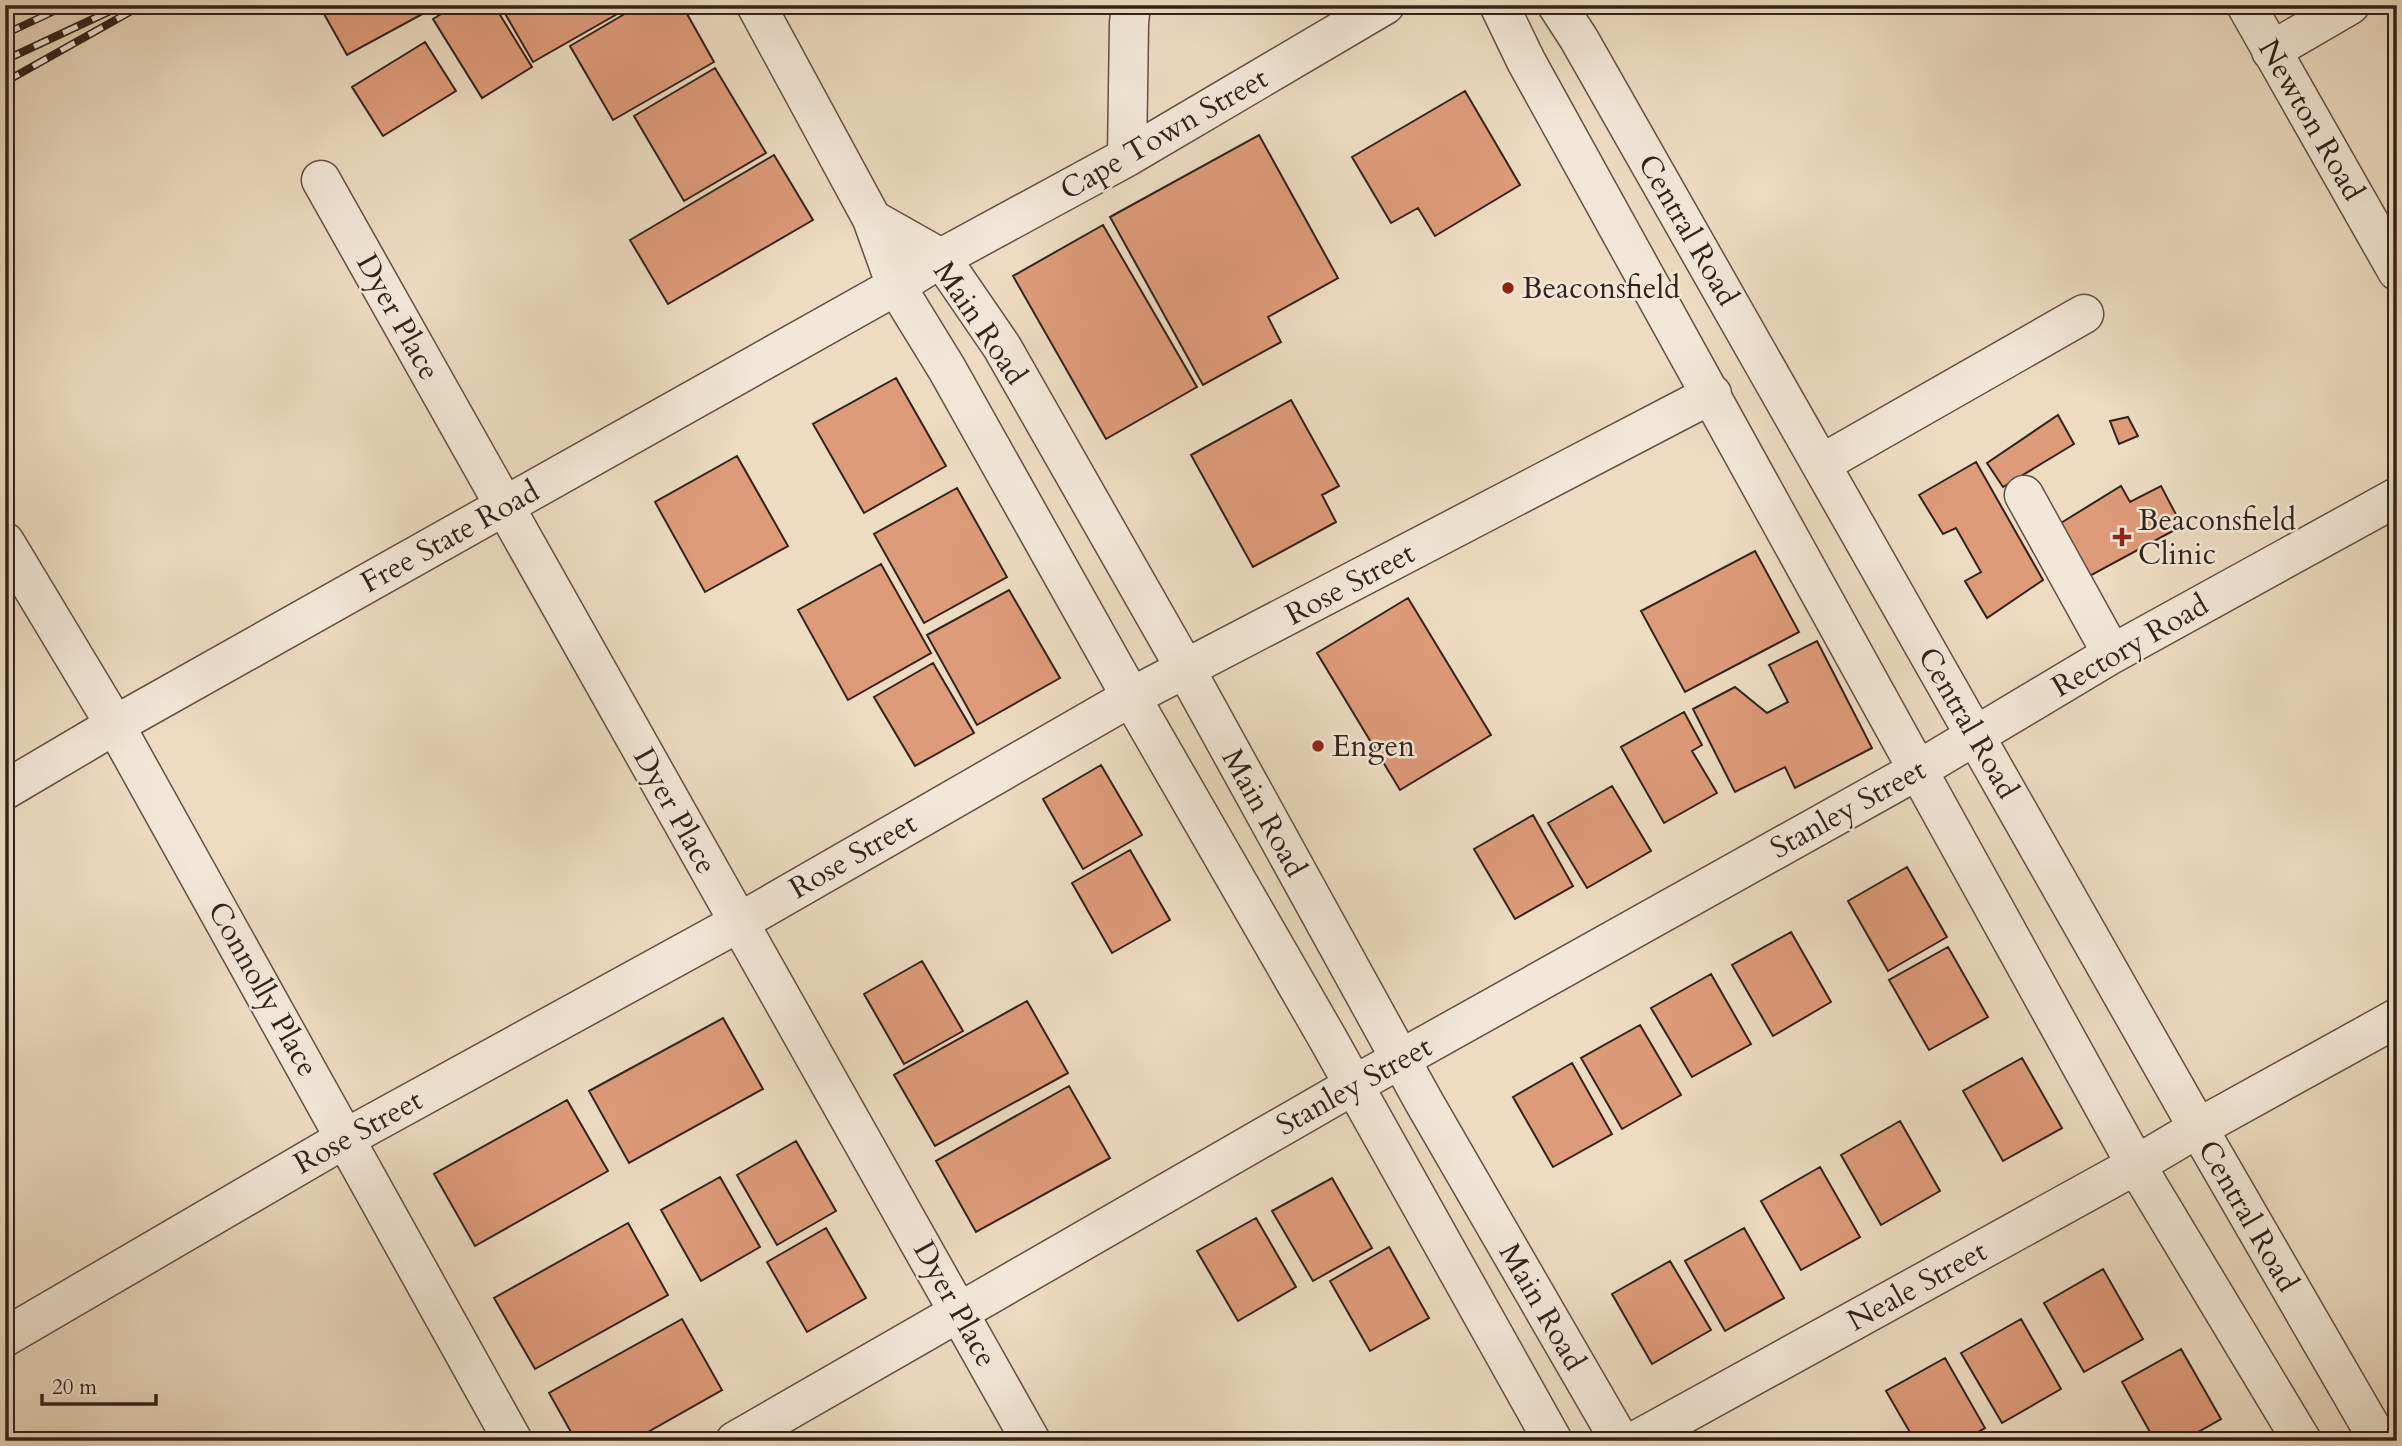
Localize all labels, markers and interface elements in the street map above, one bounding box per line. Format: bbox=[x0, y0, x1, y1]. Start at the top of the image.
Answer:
street label: Newton Road bbox=[2248, 32, 2374, 208]
street label: Cape Town Street bbox=[1053, 58, 1276, 210]
street label: Central Road bbox=[1628, 147, 1748, 313]
street label: Dyer Place bbox=[346, 246, 450, 388]
street label: Main Road bbox=[924, 253, 1036, 393]
place label: Beaconsfield bbox=[1522, 268, 1680, 309]
marker: Beaconsfield bbox=[1500, 280, 1516, 296]
street label: Free State Road bbox=[354, 471, 547, 603]
place label: Beaconsfield Clinic bbox=[2138, 500, 2296, 575]
marker: Beaconsfield Clinic bbox=[2112, 527, 2132, 547]
street label: Rose Street bbox=[1278, 533, 1422, 635]
street label: Rectory Road bbox=[2044, 585, 2216, 707]
street label: Central Road bbox=[1908, 640, 2028, 806]
place label: Engen bbox=[1332, 726, 1415, 767]
marker: Engen bbox=[1310, 738, 1326, 754]
street label: Dyer Place bbox=[623, 740, 727, 882]
street label: Main Road bbox=[1212, 742, 1316, 884]
street label: Stanley Street bbox=[1763, 749, 1934, 869]
street label: Rose Street bbox=[782, 803, 925, 909]
street label: Connolly Place bbox=[198, 894, 328, 1084]
street label: Stanley Street bbox=[1269, 1026, 1440, 1146]
street label: Rose Street bbox=[286, 1080, 430, 1184]
street label: Central Road bbox=[2188, 1133, 2308, 1299]
street label: Neale Street bbox=[1840, 1231, 1995, 1341]
street label: Dyer Place bbox=[903, 1233, 1007, 1375]
street label: Main Road bbox=[1489, 1236, 1595, 1378]
scale bar bbox=[42, 1362, 156, 1406]
text: 20 m bbox=[52, 1373, 97, 1402]

